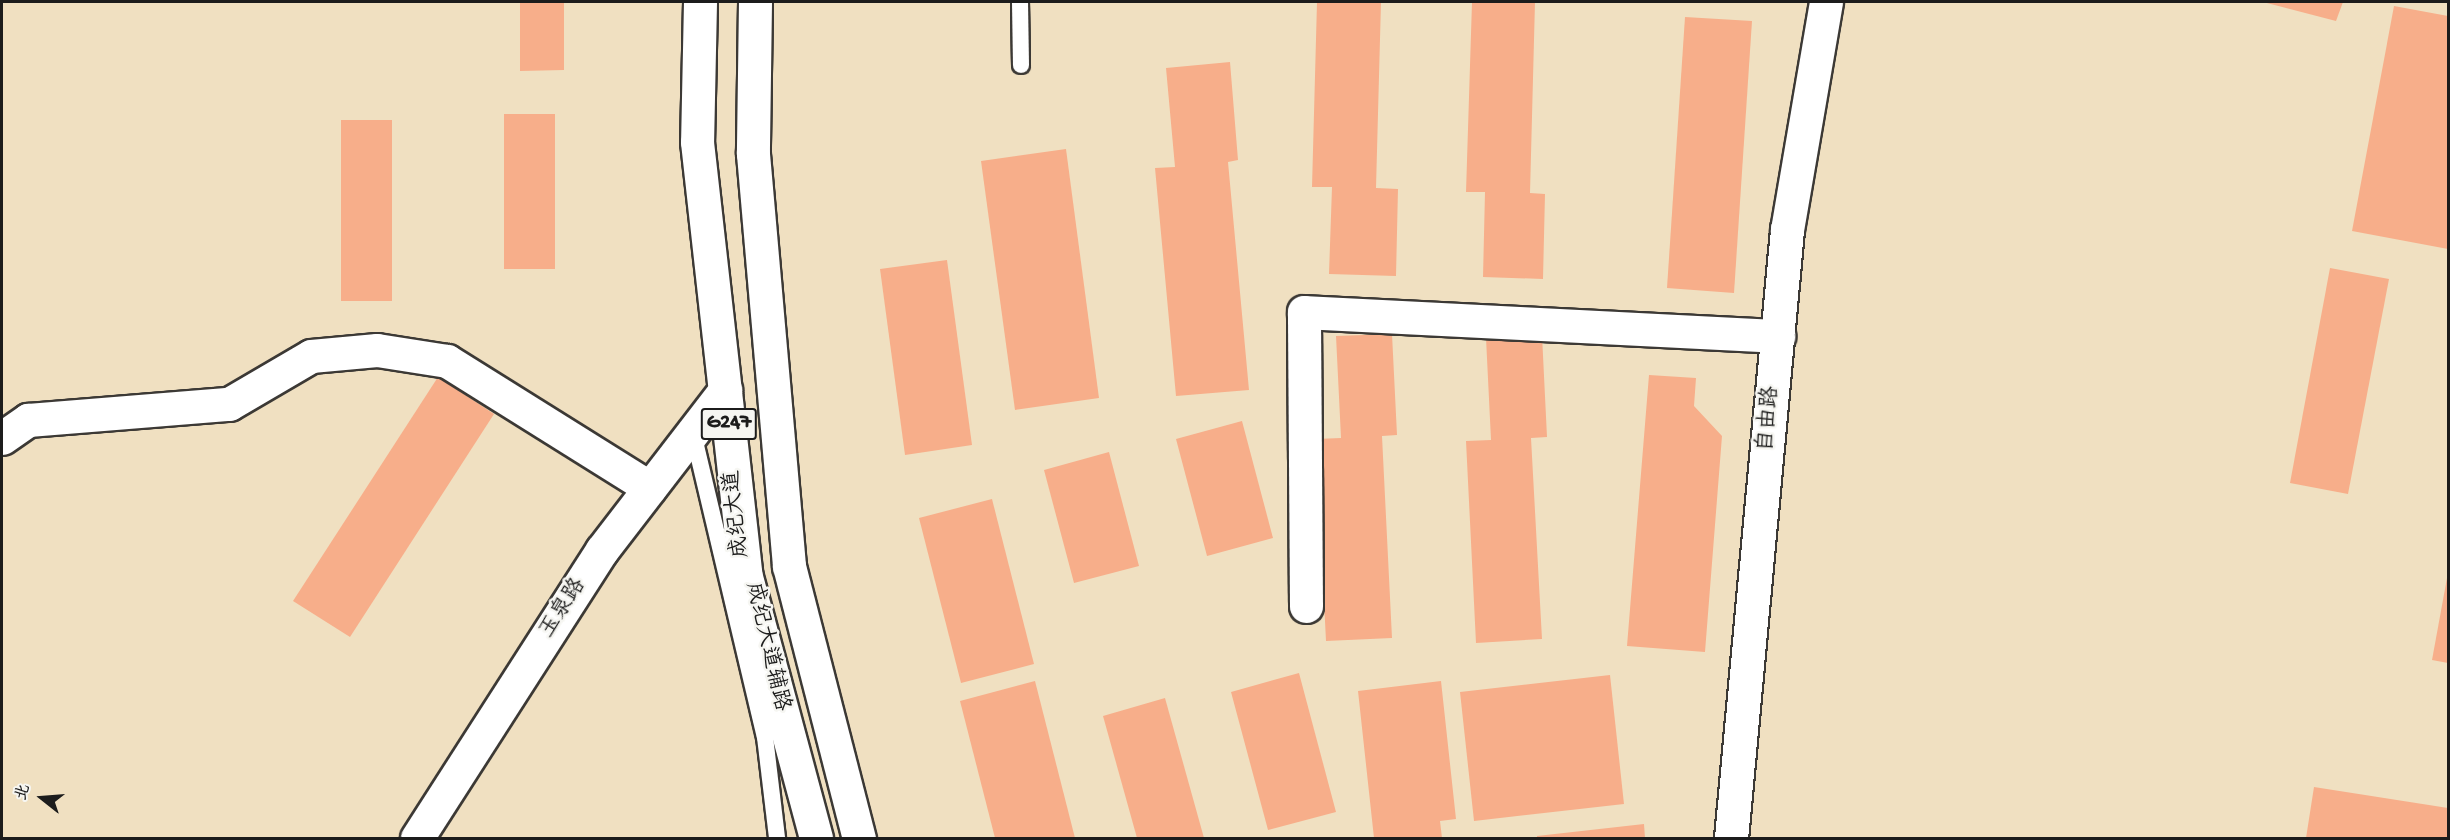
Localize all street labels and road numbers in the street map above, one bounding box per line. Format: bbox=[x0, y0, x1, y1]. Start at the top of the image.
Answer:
street label: 自由路 bbox=[1754, 385, 1786, 453]
road number: G247 bbox=[700, 406, 758, 442]
street label: 成纪大道 bbox=[720, 469, 756, 559]
street label: 玉泉路 bbox=[535, 574, 593, 644]
street label: 成纪大道辅路 bbox=[738, 580, 794, 714]

